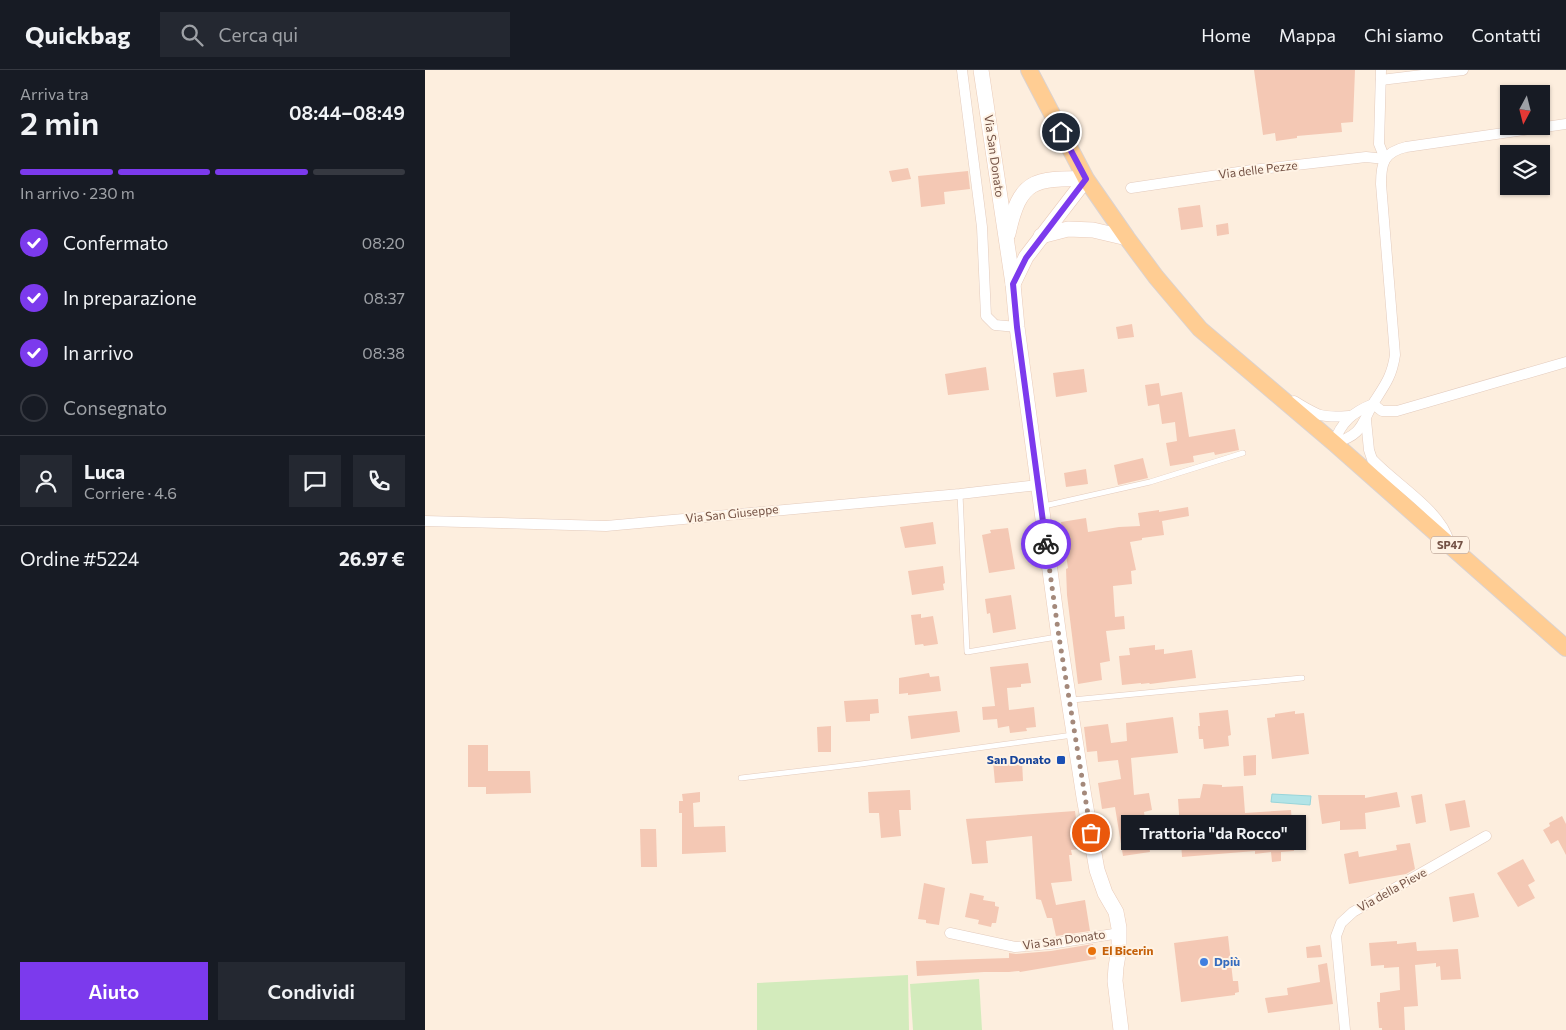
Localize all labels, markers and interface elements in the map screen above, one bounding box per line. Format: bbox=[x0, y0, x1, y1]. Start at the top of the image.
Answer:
search box bbox=[160, 12, 510, 57]
text: Quickbag bbox=[25, 20, 130, 49]
icon: search bbox=[178, 21, 206, 49]
text: Cerca qui bbox=[218, 23, 298, 46]
text: Home bbox=[1201, 24, 1251, 46]
text: Mappa bbox=[1279, 24, 1336, 46]
text: Chi siamo bbox=[1364, 24, 1443, 46]
text: Contatti bbox=[1471, 24, 1541, 46]
text: Arriva tra bbox=[20, 84, 89, 103]
north arrow bbox=[1500, 85, 1550, 135]
map controls bbox=[1500, 85, 1550, 195]
text: 08:44–08:49 bbox=[289, 101, 405, 124]
text: 2 min bbox=[20, 102, 99, 142]
pin bbox=[1040, 111, 1082, 153]
street label: Via San Donato bbox=[982, 114, 1008, 198]
icon: home bbox=[1047, 118, 1075, 146]
button: layers bbox=[1500, 145, 1550, 195]
street label: Via delle Pezze bbox=[1217, 157, 1298, 181]
text: In arrivo · 230 m bbox=[20, 183, 135, 202]
icon: check bbox=[20, 229, 48, 257]
text: Confermato bbox=[63, 231, 168, 254]
text: 08:20 bbox=[362, 233, 405, 252]
icon: check bbox=[20, 284, 48, 312]
text: In preparazione bbox=[63, 286, 196, 309]
text: 08:37 bbox=[364, 288, 405, 307]
icon: check bbox=[20, 339, 48, 367]
text: In arrivo bbox=[63, 341, 134, 364]
text: 08:38 bbox=[362, 343, 405, 362]
text: Consegnato bbox=[63, 396, 167, 419]
button: person bbox=[20, 455, 72, 507]
button: chat bbox=[289, 455, 341, 507]
button: phone bbox=[353, 455, 405, 507]
text: Luca bbox=[84, 460, 125, 483]
text: Corriere · 4.6 bbox=[84, 483, 177, 502]
street label: Via San Giuseppe bbox=[685, 501, 779, 525]
courier bbox=[1021, 519, 1071, 569]
icon: bike bbox=[1032, 530, 1060, 558]
road number: SP47 bbox=[1431, 536, 1469, 554]
text: Ordine #5224 bbox=[20, 547, 139, 570]
text: 26.97 € bbox=[339, 547, 405, 570]
place label: San Donato bbox=[987, 752, 1051, 766]
marker: San Donato bbox=[1055, 754, 1067, 766]
pin bbox=[1070, 812, 1112, 854]
callout: Trattoria "da Rocco" bbox=[1121, 816, 1306, 850]
icon: bag bbox=[1077, 819, 1105, 847]
text: Trattoria "da Rocco" bbox=[1139, 823, 1288, 842]
street label: Via della Pieve bbox=[1354, 864, 1429, 914]
street label: Via San Donato bbox=[1022, 926, 1106, 952]
place label: El Bicerin bbox=[1102, 943, 1153, 957]
marker: El Bicerin bbox=[1086, 945, 1098, 957]
place label: Dpiù bbox=[1214, 954, 1240, 968]
marker: Dpiù bbox=[1198, 956, 1210, 968]
button: Aiuto bbox=[20, 962, 208, 1020]
button: Condividi bbox=[218, 962, 405, 1020]

